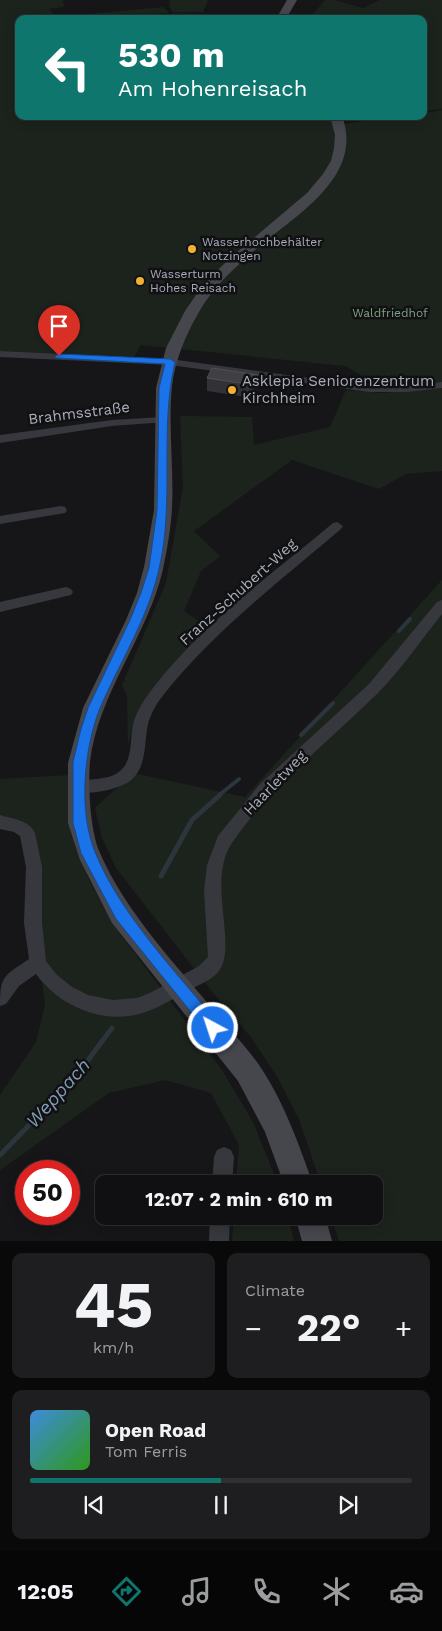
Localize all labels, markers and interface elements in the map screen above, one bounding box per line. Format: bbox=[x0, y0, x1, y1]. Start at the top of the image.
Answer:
text: 530 m bbox=[118, 34, 225, 76]
icon: left bbox=[35, 35, 100, 100]
text: Am Hohenreisach bbox=[118, 76, 307, 101]
place label: Wasserhochbehälter Notzingen bbox=[202, 235, 322, 263]
marker: Wasserhochbehälter Notzingen bbox=[186, 243, 198, 255]
place label: Wasserturm Hohes Reisach bbox=[150, 267, 236, 295]
marker: Wasserturm Hohes Reisach bbox=[134, 275, 146, 287]
pin bbox=[38, 305, 80, 356]
park label: Waldfriedhof bbox=[352, 306, 428, 320]
icon: arrive bbox=[45, 312, 73, 340]
place label: Asklepia Seniorenzentrum Kirchheim bbox=[242, 372, 434, 407]
marker: Asklepia Seniorenzentrum Kirchheim bbox=[226, 384, 238, 396]
street label: Brahmsstraße bbox=[27, 398, 131, 428]
street label: Franz-Schubert-Weg bbox=[176, 535, 300, 649]
street label: Haarletweg bbox=[240, 747, 310, 819]
position arrow bbox=[186, 1001, 238, 1053]
water label: Weppach bbox=[21, 1054, 95, 1132]
speed limit sign: 50 bbox=[15, 1160, 80, 1225]
text: 12:07 · 2 min · 610 m bbox=[145, 1188, 333, 1211]
text: 45 bbox=[74, 1267, 153, 1343]
text: Climate bbox=[245, 1281, 305, 1300]
text: 22° bbox=[296, 1306, 361, 1350]
text: − bbox=[245, 1312, 262, 1345]
text: + bbox=[395, 1312, 412, 1345]
text: km/h bbox=[93, 1338, 134, 1357]
text: Open Road bbox=[105, 1419, 206, 1442]
text: Tom Ferris bbox=[105, 1442, 187, 1461]
icon: previous bbox=[80, 1491, 108, 1519]
icon: pause bbox=[207, 1491, 235, 1519]
icon: next bbox=[334, 1491, 362, 1519]
icon: directions bbox=[109, 1574, 144, 1609]
icon: music bbox=[179, 1574, 214, 1609]
icon: phone bbox=[249, 1574, 284, 1609]
icon: climate bbox=[319, 1574, 354, 1609]
icon: car bbox=[389, 1574, 424, 1609]
text: 12:05 bbox=[18, 1579, 74, 1604]

